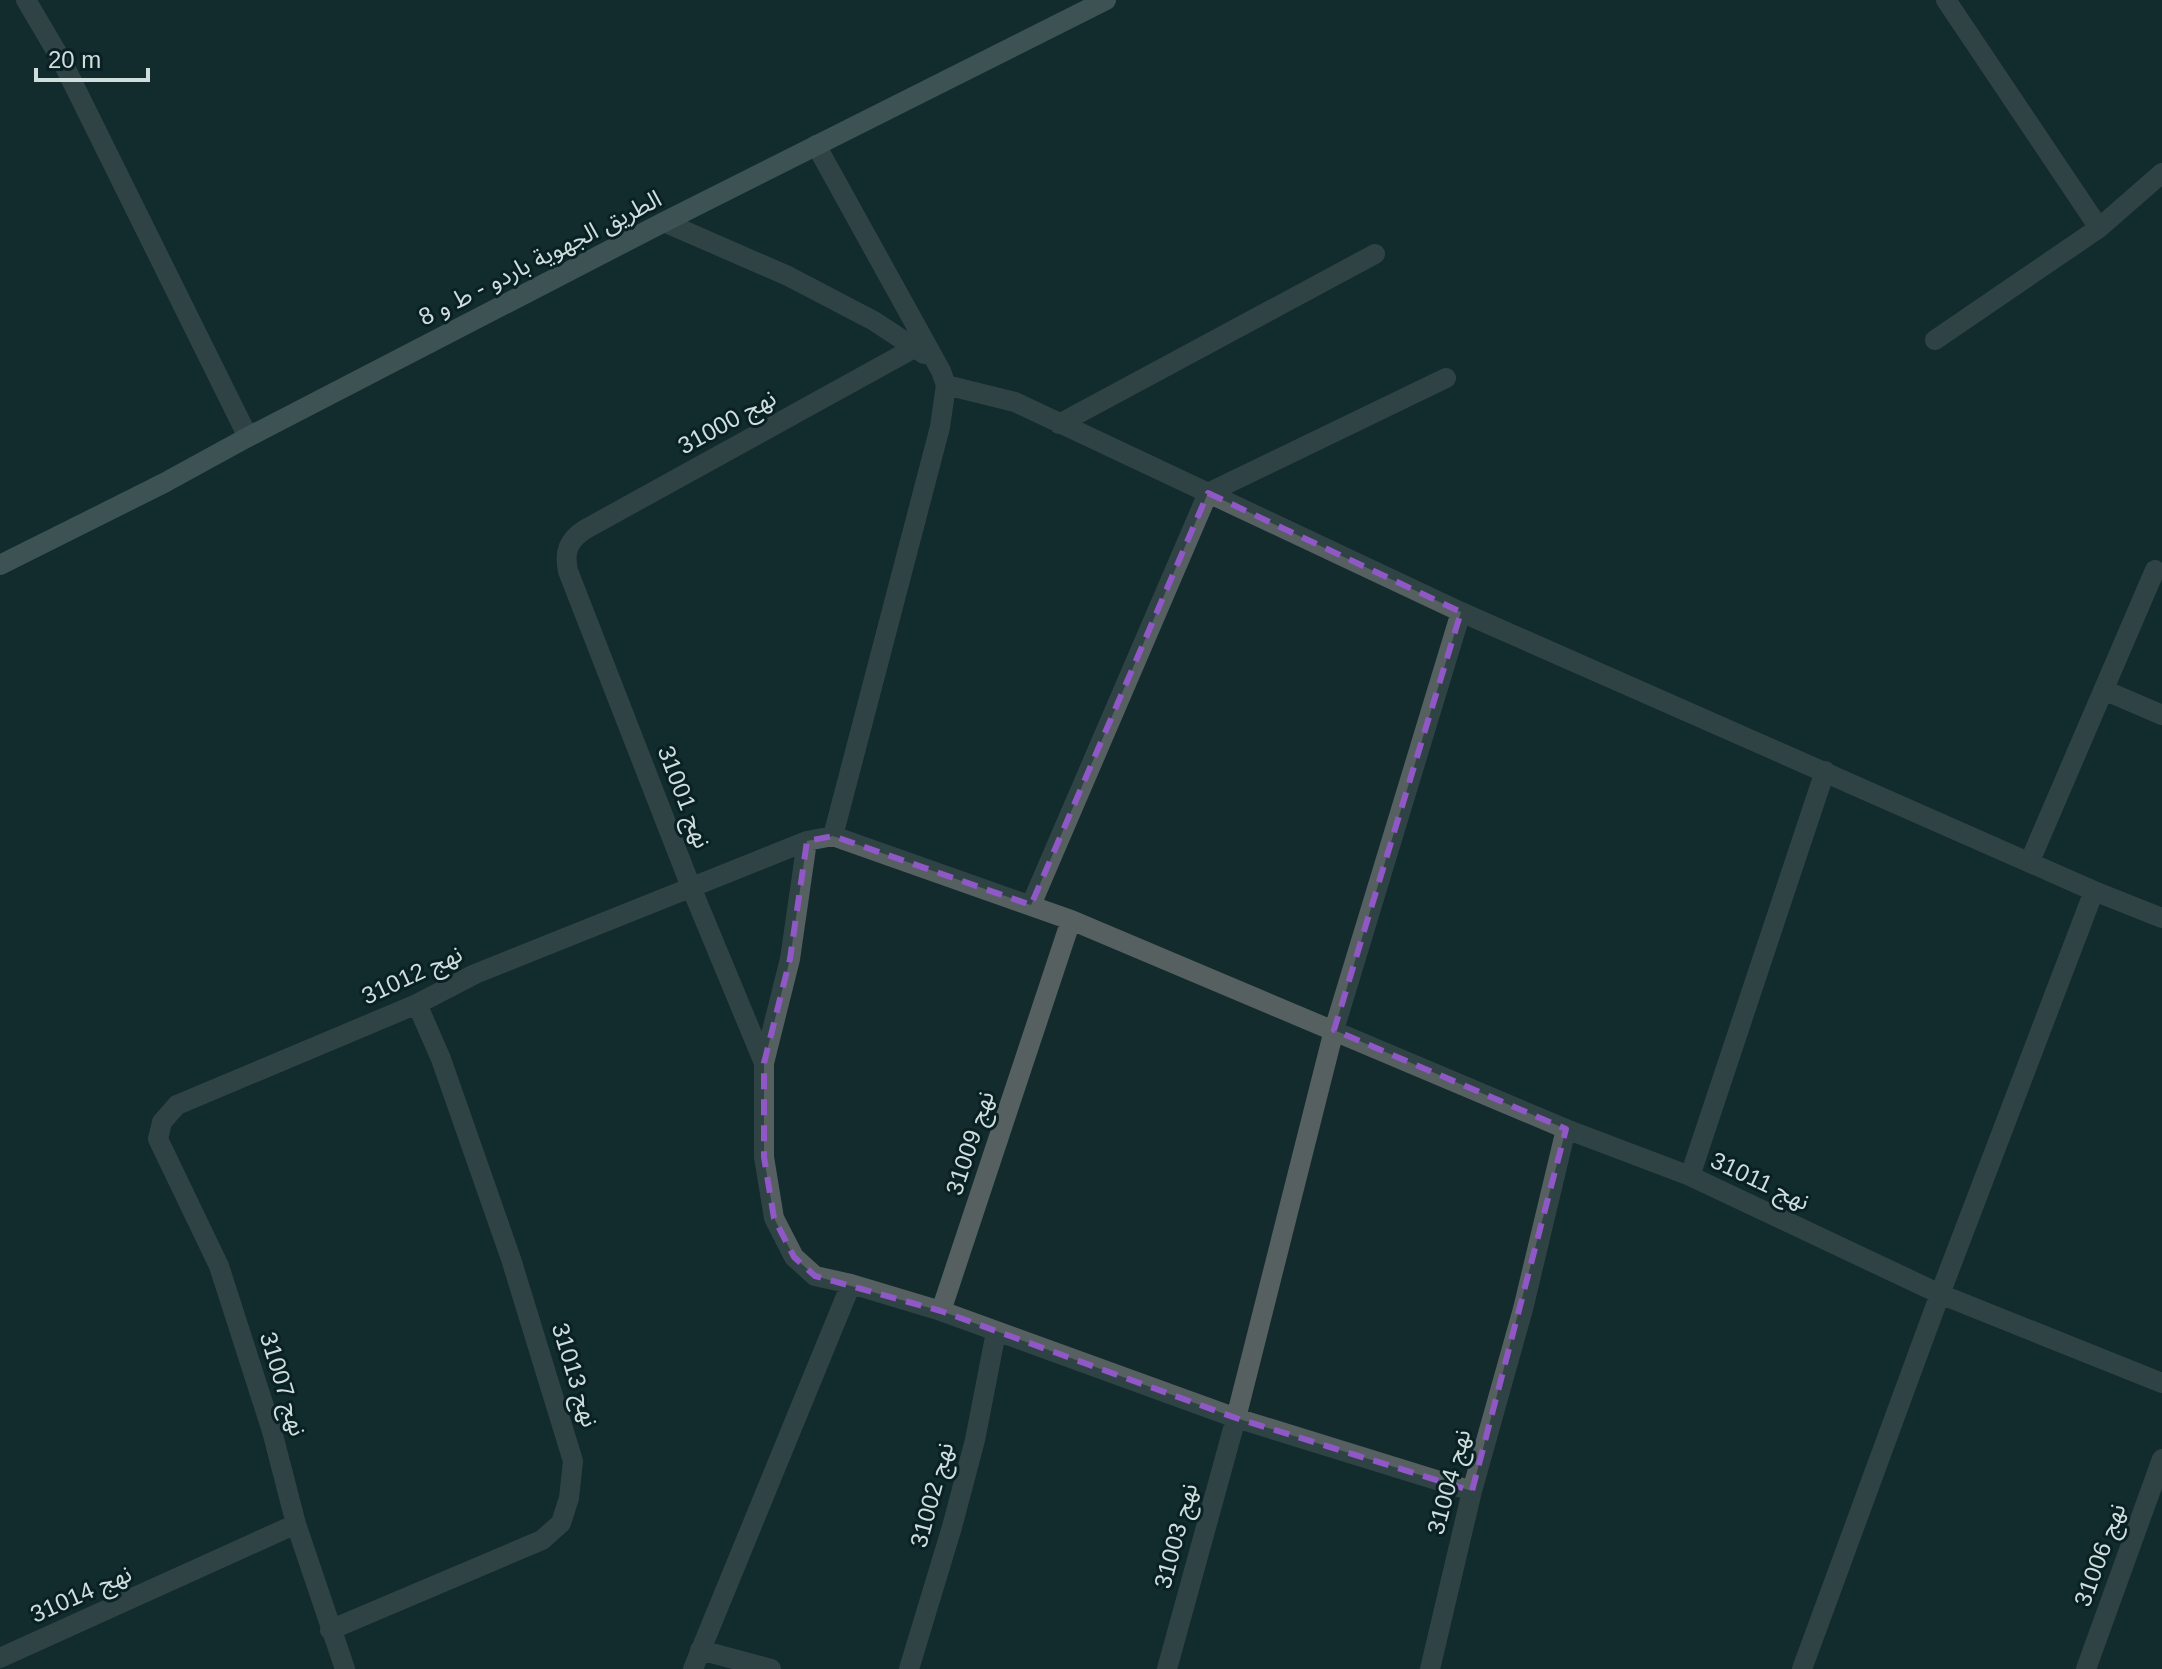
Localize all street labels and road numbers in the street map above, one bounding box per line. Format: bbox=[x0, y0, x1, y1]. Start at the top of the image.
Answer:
street label: الطريق الجهوية باردو - ط و 8 bbox=[414, 185, 666, 332]
street label: نهج 31000 bbox=[673, 384, 782, 463]
street label: نهج 31001 bbox=[649, 742, 716, 853]
street label: نهج 31012 bbox=[357, 940, 468, 1013]
street label: نهج 31009 bbox=[940, 1087, 1003, 1199]
street label: نهج 31011 bbox=[1705, 1146, 1814, 1219]
street label: نهج 31013 bbox=[543, 1319, 604, 1431]
street label: نهج 31007 bbox=[251, 1328, 312, 1440]
street label: نهج 31004 bbox=[1422, 1426, 1479, 1538]
street label: نهج 31002 bbox=[905, 1439, 962, 1551]
street label: نهج 31003 bbox=[1149, 1480, 1206, 1592]
street label: نهج 31006 bbox=[2068, 1500, 2134, 1611]
street label: نهج 31014 bbox=[26, 1559, 137, 1631]

